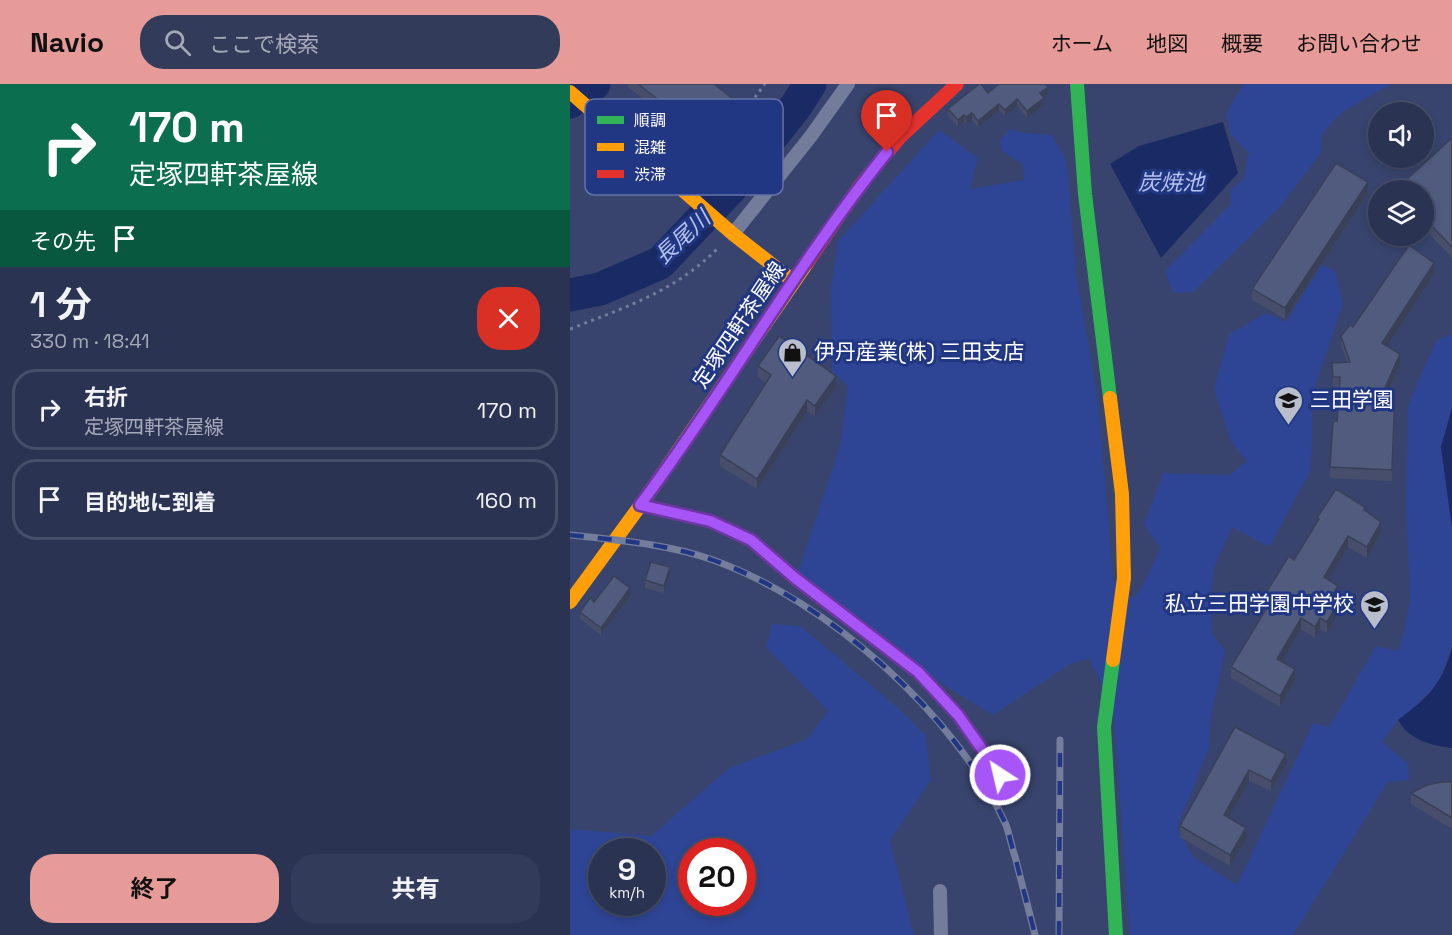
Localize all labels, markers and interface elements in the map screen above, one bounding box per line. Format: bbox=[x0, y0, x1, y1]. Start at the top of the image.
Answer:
search box bbox=[140, 15, 560, 69]
text: Navio bbox=[30, 24, 104, 60]
icon: search bbox=[161, 26, 194, 59]
text: ここで検索 bbox=[209, 30, 319, 58]
text: ホーム bbox=[1051, 30, 1113, 57]
text: 地図 bbox=[1146, 30, 1188, 57]
text: 概要 bbox=[1221, 30, 1263, 57]
text: お問い合わせ bbox=[1296, 30, 1422, 57]
pin bbox=[861, 90, 912, 152]
legend bbox=[585, 99, 783, 195]
icon: arrive bbox=[870, 99, 903, 132]
text: 170 m bbox=[129, 101, 245, 154]
map controls bbox=[1368, 102, 1434, 246]
button: sound bbox=[1368, 102, 1434, 168]
icon: right bbox=[30, 108, 108, 186]
text: 順調 bbox=[634, 110, 666, 131]
text: 混雑 bbox=[634, 137, 666, 158]
text: 定塚四軒茶屋線 bbox=[129, 157, 318, 192]
text: 渋滞 bbox=[634, 164, 666, 185]
water label: 炭焼池 bbox=[1138, 168, 1206, 196]
button: layers bbox=[1368, 180, 1434, 246]
water label: 長尾川 bbox=[648, 203, 717, 270]
icon: arrive bbox=[108, 222, 141, 255]
text: その先 bbox=[30, 227, 96, 255]
street label: 定塚四軒茶屋線 bbox=[686, 256, 791, 393]
text: 1 分 bbox=[30, 282, 91, 328]
button: close bbox=[477, 287, 540, 350]
text: 330 m · 18:41 bbox=[30, 328, 150, 354]
shop icon: 伊丹産業(株) 三田支店 bbox=[777, 336, 809, 378]
place label: 伊丹産業(株) 三田支店 bbox=[814, 338, 1024, 365]
text: 右折 bbox=[84, 383, 128, 411]
school or university icon: 三田学園 bbox=[1273, 384, 1305, 426]
place label: 三田学園 bbox=[1310, 386, 1394, 413]
icon: right bbox=[33, 393, 66, 426]
text: 170 m bbox=[477, 396, 537, 424]
text: 定塚四軒茶屋線 bbox=[84, 414, 224, 440]
icon: arrive bbox=[33, 483, 66, 516]
text: 160 m bbox=[476, 486, 537, 514]
text: 目的地に到着 bbox=[84, 488, 216, 516]
school or university icon: 私立三田学園中学校 bbox=[1359, 588, 1391, 630]
place label: 私立三田学園中学校 bbox=[1165, 590, 1354, 617]
position arrow bbox=[968, 743, 1032, 807]
speed limit sign: 20 bbox=[678, 838, 756, 916]
text: 9 bbox=[618, 850, 636, 889]
button: 終了 bbox=[30, 854, 279, 923]
button: 共有 bbox=[291, 854, 540, 923]
text: km/h bbox=[609, 883, 645, 902]

